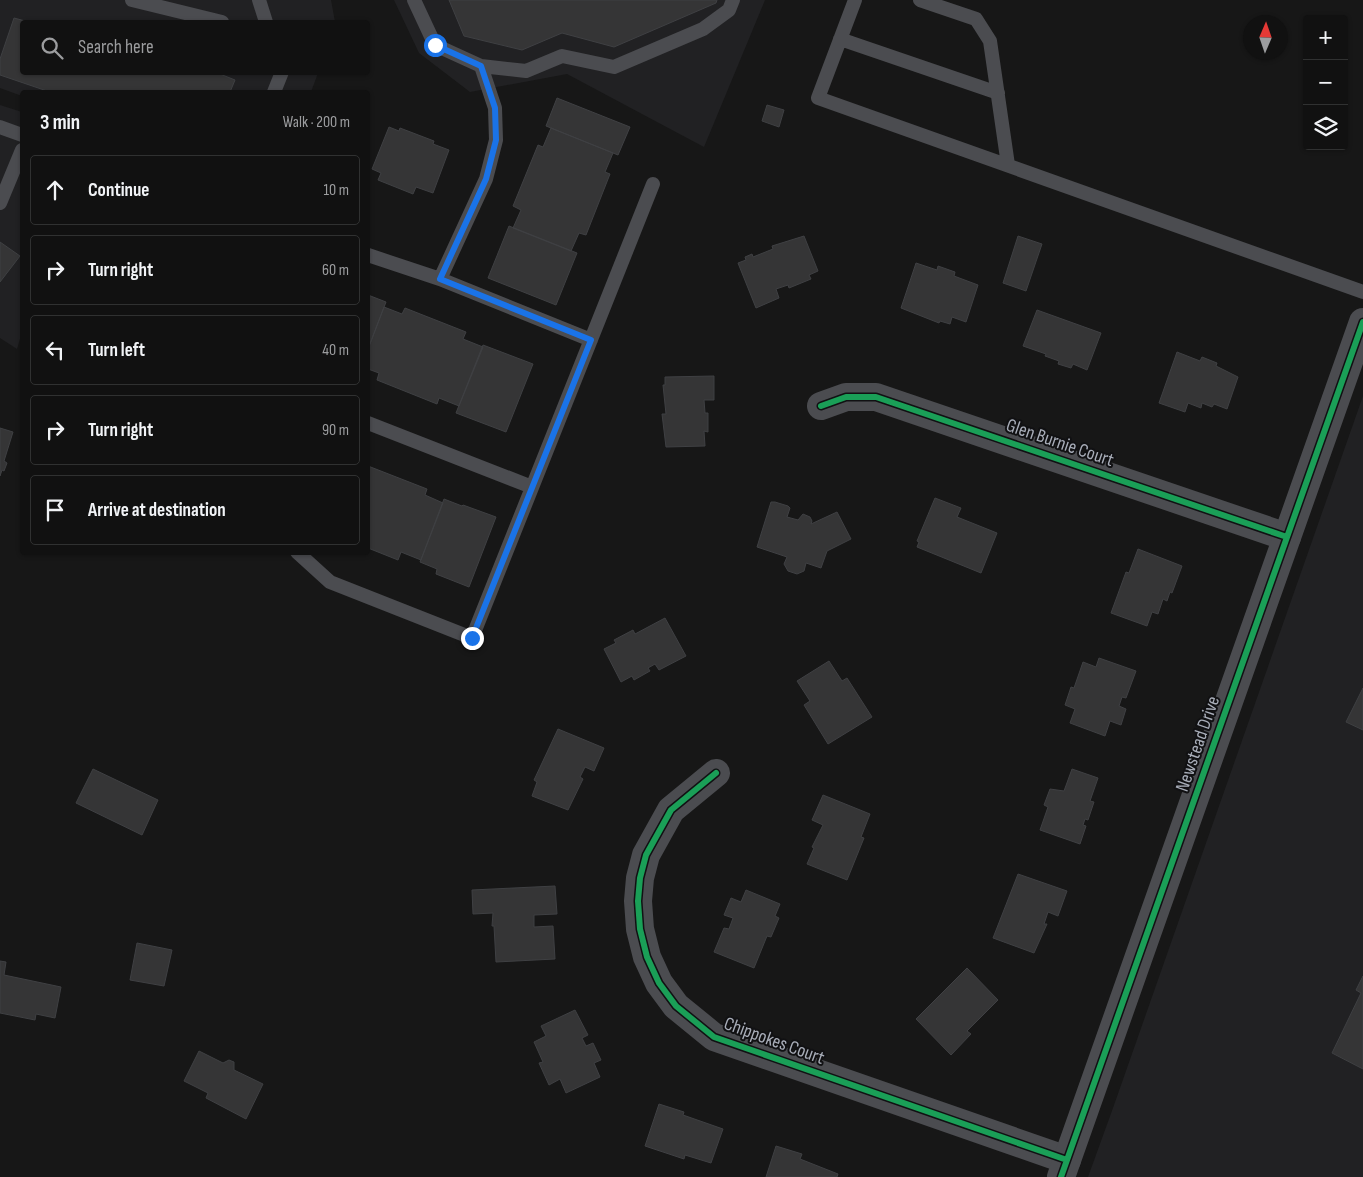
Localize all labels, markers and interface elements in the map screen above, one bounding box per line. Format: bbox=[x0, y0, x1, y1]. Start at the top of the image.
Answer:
north arrow bbox=[1243, 15, 1288, 60]
map controls bbox=[1303, 15, 1348, 150]
button: + bbox=[1303, 15, 1348, 60]
search box bbox=[20, 20, 370, 75]
icon: search bbox=[38, 34, 66, 62]
route start bbox=[424, 34, 447, 57]
text: Search here bbox=[78, 36, 154, 59]
button: − bbox=[1303, 60, 1348, 105]
button: layers bbox=[1303, 105, 1348, 150]
text: 3 min bbox=[40, 110, 80, 135]
text: Walk · 200 m bbox=[283, 113, 350, 132]
icon: ahead bbox=[41, 176, 69, 204]
text: Continue bbox=[88, 179, 149, 202]
text: 10 m bbox=[323, 181, 349, 200]
icon: right bbox=[41, 256, 69, 284]
text: Turn right bbox=[88, 259, 153, 282]
text: 60 m bbox=[322, 261, 349, 280]
icon: left bbox=[41, 336, 69, 364]
text: Turn left bbox=[88, 339, 145, 362]
text: 40 m bbox=[322, 341, 349, 360]
street label: Glen Burnie Court bbox=[1003, 414, 1117, 472]
icon: right bbox=[41, 416, 69, 444]
text: Turn right bbox=[88, 419, 153, 442]
text: 90 m bbox=[322, 421, 349, 440]
icon: arrive bbox=[41, 496, 69, 524]
text: Arrive at destination bbox=[88, 499, 226, 522]
route end bbox=[461, 627, 484, 650]
street label: Newstead Drive bbox=[1171, 693, 1225, 795]
street label: Chippokes Court bbox=[721, 1012, 828, 1070]

